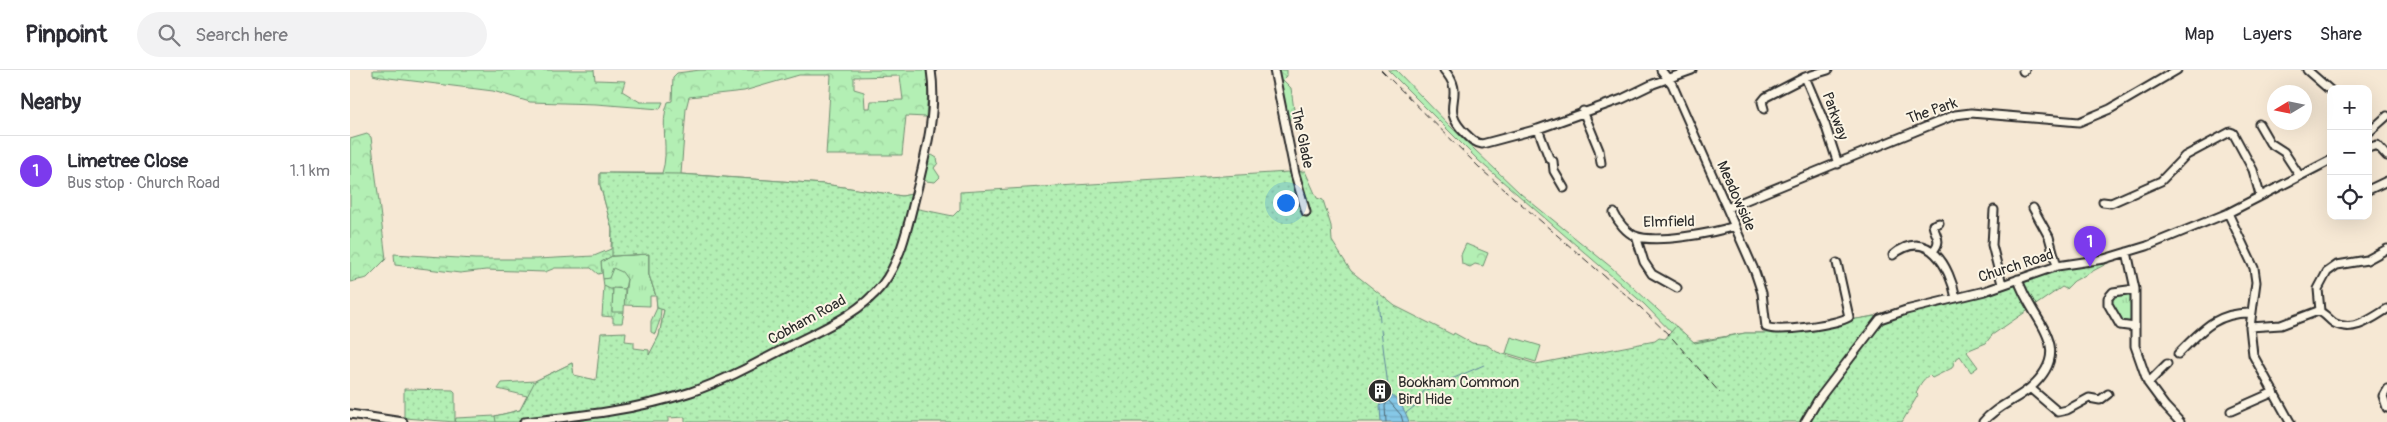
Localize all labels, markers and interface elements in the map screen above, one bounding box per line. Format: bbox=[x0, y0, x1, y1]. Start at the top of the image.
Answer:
search box bbox=[137, 12, 487, 57]
text: Pinpoint bbox=[25, 20, 107, 49]
icon: search bbox=[155, 21, 183, 49]
text: Search here bbox=[195, 23, 288, 47]
text: Map bbox=[2185, 23, 2214, 46]
text: Layers bbox=[2242, 23, 2292, 46]
text: Share bbox=[2320, 23, 2362, 46]
north arrow bbox=[2267, 85, 2312, 130]
map controls bbox=[2327, 85, 2372, 220]
button: + bbox=[2327, 85, 2372, 130]
text: Nearby bbox=[20, 89, 81, 116]
street label: Parkway bbox=[1818, 89, 1853, 143]
street label: The Park bbox=[1904, 93, 1961, 128]
street label: The Glade bbox=[1286, 106, 1318, 171]
button: − bbox=[2327, 130, 2372, 175]
text: Limetree Close bbox=[67, 149, 188, 173]
street label: Meadowside bbox=[1712, 158, 1760, 234]
text: 1 bbox=[33, 161, 39, 181]
text: 1.1 km bbox=[290, 161, 330, 181]
text: Bus stop · Church Road bbox=[67, 173, 220, 193]
button: locate bbox=[2327, 175, 2372, 220]
your location bbox=[1273, 190, 1299, 216]
street label: Elmfield bbox=[1643, 212, 1695, 232]
pin: 1 bbox=[2074, 226, 2106, 267]
street label: Church Road bbox=[1976, 245, 2056, 287]
street label: Cobham Road bbox=[765, 291, 849, 349]
place label: Bookham Common Bird Hide bbox=[1398, 373, 1519, 409]
building icon: Bookham Common Bird Hide bbox=[1367, 378, 1393, 404]

